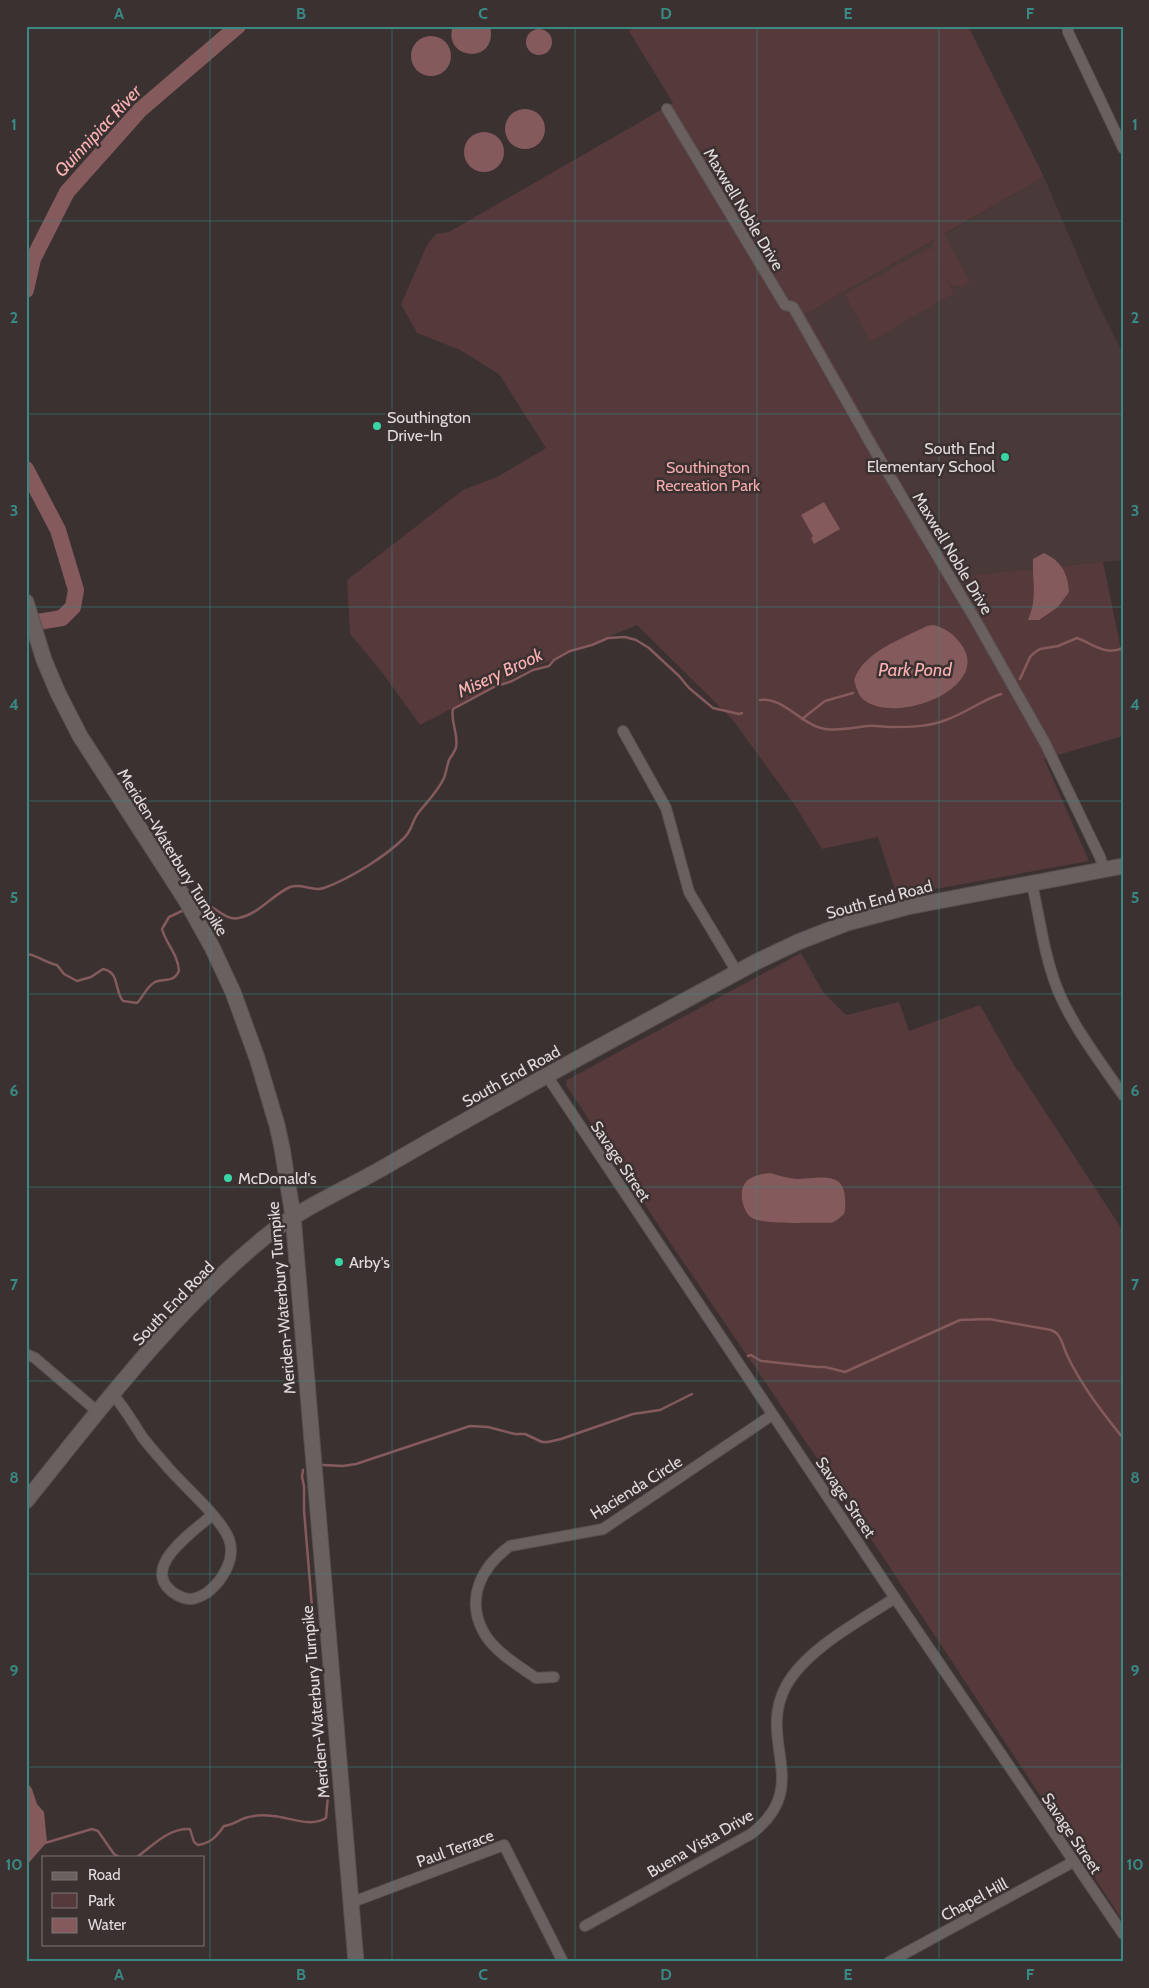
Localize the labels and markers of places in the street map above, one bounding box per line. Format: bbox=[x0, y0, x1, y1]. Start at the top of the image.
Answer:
place label: Southington Drive-In bbox=[387, 408, 471, 445]
marker: Southington Drive-In bbox=[371, 420, 383, 432]
place label: South End Elementary School bbox=[867, 439, 995, 476]
marker: South End Elementary School bbox=[999, 451, 1011, 463]
place label: McDonald's bbox=[238, 1169, 317, 1188]
marker: McDonald's bbox=[222, 1172, 234, 1184]
place label: Arby's bbox=[349, 1253, 390, 1272]
marker: Arby's bbox=[333, 1256, 345, 1268]

